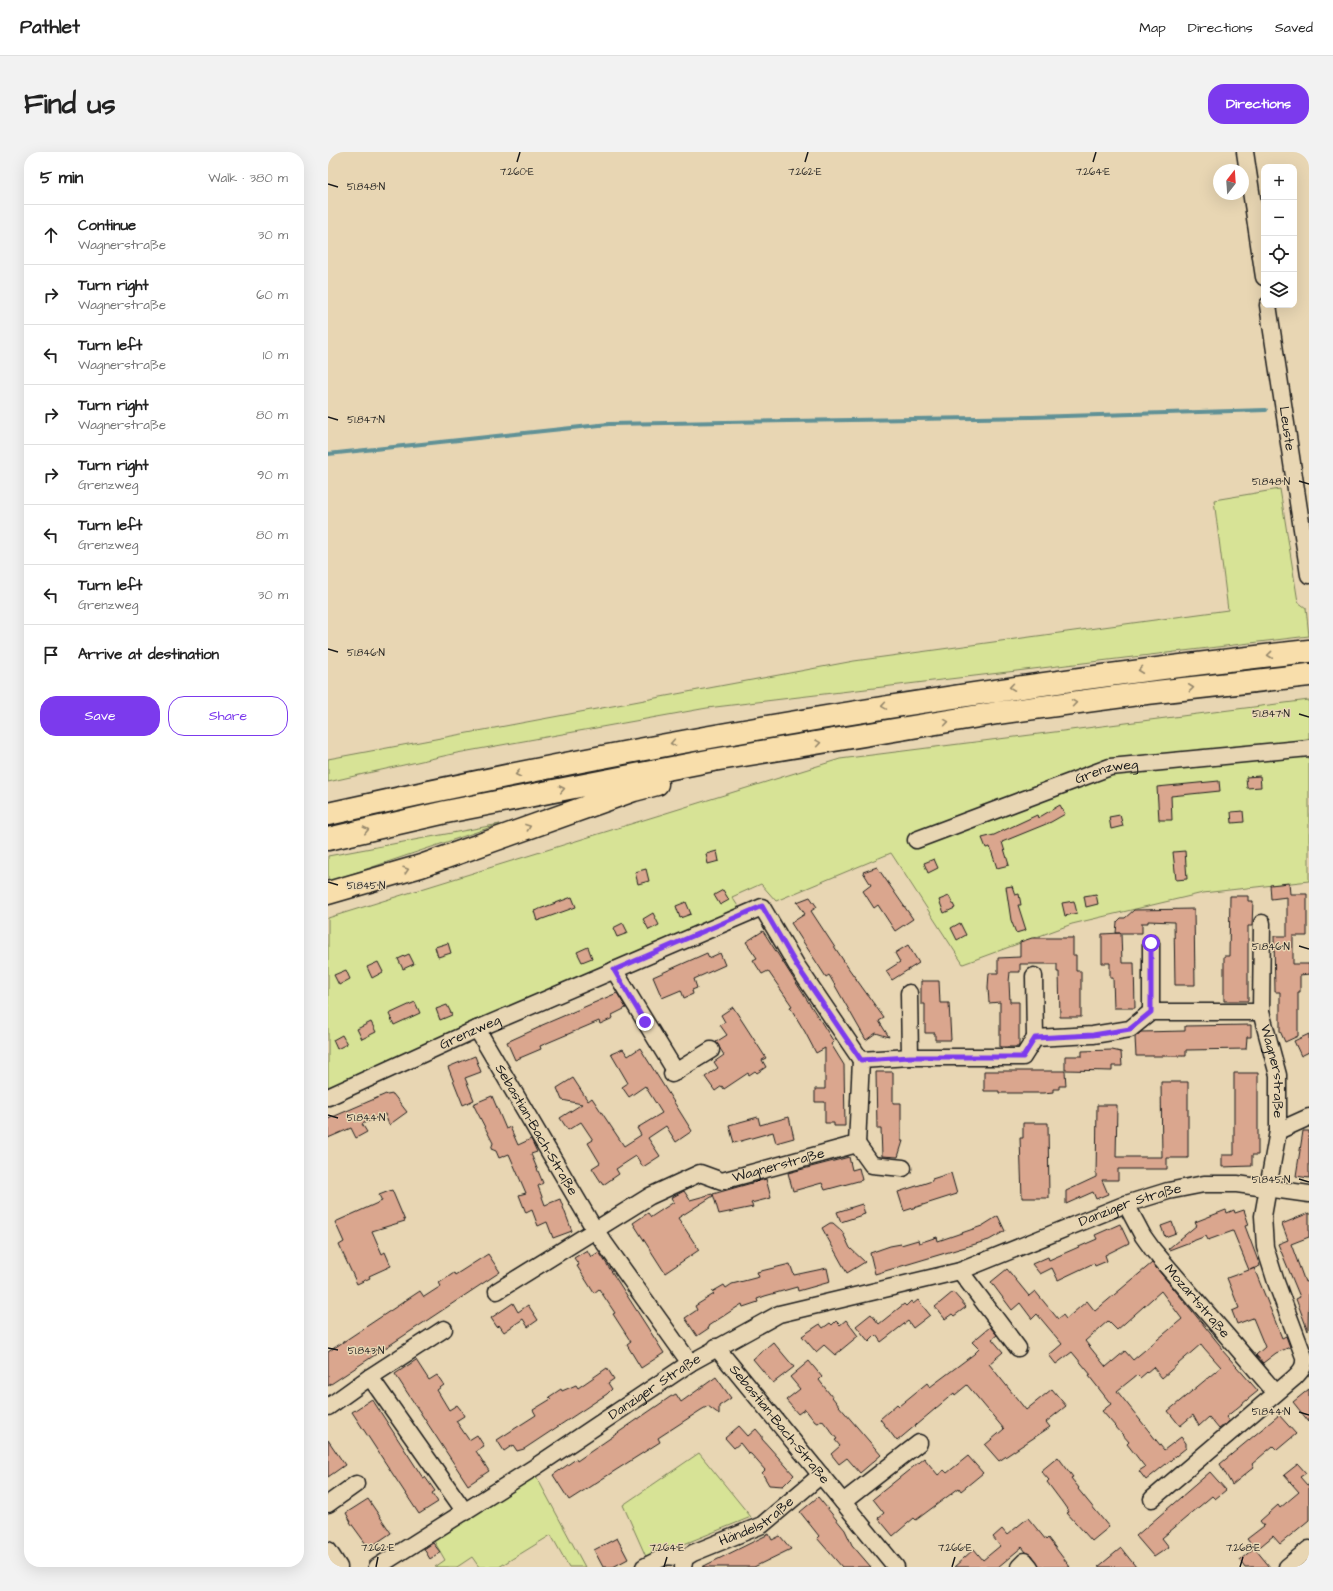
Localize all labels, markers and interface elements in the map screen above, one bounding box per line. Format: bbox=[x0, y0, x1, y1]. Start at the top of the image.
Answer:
text: Pathlet bbox=[20, 14, 80, 41]
text: Map bbox=[1139, 18, 1166, 38]
text: Directions bbox=[1188, 18, 1253, 38]
text: Saved bbox=[1275, 18, 1313, 38]
button: Directions bbox=[1208, 84, 1309, 124]
text: Find us bbox=[24, 85, 115, 124]
north arrow bbox=[1213, 164, 1249, 200]
map controls bbox=[1261, 164, 1297, 308]
button: + bbox=[1261, 164, 1297, 200]
text: 7.260°E bbox=[500, 165, 534, 179]
text: 7.262°E bbox=[788, 165, 822, 179]
text: 7.264°E bbox=[1076, 165, 1110, 179]
text: 5 min bbox=[40, 166, 83, 190]
text: Walk · 380 m bbox=[208, 169, 288, 187]
text: 51.848°N bbox=[347, 180, 385, 194]
button: − bbox=[1261, 200, 1297, 236]
text: Continue bbox=[78, 215, 136, 236]
icon: ahead bbox=[40, 224, 62, 246]
text: 30 m bbox=[258, 226, 288, 244]
text: Wagnerstraße bbox=[78, 236, 166, 254]
button: locate bbox=[1261, 236, 1297, 272]
button: layers bbox=[1261, 272, 1297, 308]
text: Turn right bbox=[78, 275, 149, 296]
icon: right bbox=[40, 284, 62, 306]
text: 60 m bbox=[256, 286, 288, 304]
text: Wagnerstraße bbox=[78, 296, 166, 314]
text: Turn left bbox=[78, 335, 142, 356]
icon: left bbox=[40, 344, 62, 366]
text: 10 m bbox=[263, 346, 288, 364]
text: Wagnerstraße bbox=[78, 356, 166, 374]
text: Turn right bbox=[78, 395, 149, 416]
icon: right bbox=[40, 404, 62, 426]
street label: Leuste bbox=[1274, 405, 1300, 453]
text: 80 m bbox=[256, 406, 288, 424]
text: 51.847°N bbox=[347, 413, 385, 427]
text: Wagnerstraße bbox=[78, 416, 166, 434]
text: Turn right bbox=[78, 455, 149, 476]
icon: right bbox=[40, 464, 62, 486]
text: 90 m bbox=[257, 466, 288, 484]
text: 51.848°N bbox=[1252, 475, 1290, 489]
text: Grenzweg bbox=[78, 476, 138, 494]
text: Turn left bbox=[78, 515, 142, 536]
icon: left bbox=[40, 524, 62, 546]
text: 80 m bbox=[256, 526, 288, 544]
text: Grenzweg bbox=[78, 536, 138, 554]
text: Turn left bbox=[78, 575, 142, 596]
icon: left bbox=[40, 584, 62, 606]
text: 30 m bbox=[258, 586, 288, 604]
text: Grenzweg bbox=[78, 596, 138, 614]
icon: arrive bbox=[40, 644, 62, 666]
text: Arrive at destination bbox=[78, 644, 219, 665]
text: 51.846°N bbox=[347, 646, 385, 660]
one-way arrow bbox=[1267, 650, 1273, 659]
one-way arrow bbox=[1138, 665, 1144, 674]
one-way arrow bbox=[1009, 682, 1015, 691]
one-way arrow bbox=[1188, 684, 1194, 693]
button: Save bbox=[40, 696, 160, 736]
button: Share bbox=[168, 696, 288, 736]
one-way arrow bbox=[1071, 699, 1077, 708]
one-way arrow bbox=[881, 702, 887, 710]
text: 51.847°N bbox=[1252, 707, 1290, 721]
one-way arrow bbox=[943, 718, 949, 727]
one-way arrow bbox=[670, 738, 676, 746]
one-way arrow bbox=[815, 739, 821, 748]
street label: Grenzweg bbox=[1072, 754, 1139, 789]
one-way arrow bbox=[515, 769, 522, 777]
one-way arrow bbox=[559, 786, 565, 794]
one-way arrow bbox=[525, 824, 532, 832]
one-way arrow bbox=[363, 827, 369, 835]
one-way arrow bbox=[402, 866, 409, 875]
text: 51.845°N bbox=[347, 879, 385, 893]
route start bbox=[1142, 934, 1160, 952]
text: 51.846°N bbox=[1252, 940, 1290, 954]
street label: Grenzweg bbox=[436, 1010, 504, 1055]
route end bbox=[636, 1013, 654, 1031]
street label: Wagnerstraße bbox=[1255, 1022, 1288, 1119]
street label: Sebastian-Bach-Straße bbox=[490, 1061, 583, 1200]
text: 51.844°N bbox=[347, 1111, 385, 1125]
street label: Wagnerstraße bbox=[730, 1143, 827, 1188]
text: 51.845°N bbox=[1252, 1173, 1290, 1187]
street label: Danziger Straße bbox=[1076, 1179, 1184, 1232]
street label: Mozartstraße bbox=[1159, 1260, 1235, 1343]
text: 51.843°N bbox=[348, 1344, 384, 1358]
street label: Danziger Straße bbox=[604, 1349, 705, 1425]
street label: Sebastian-Bach-Straße bbox=[724, 1360, 835, 1489]
text: 51.844°N bbox=[1252, 1405, 1290, 1419]
street label: Händelstraße bbox=[716, 1492, 799, 1551]
text: 7.262°E bbox=[361, 1541, 395, 1555]
text: 7.264°E bbox=[650, 1541, 684, 1555]
text: 7.266°E bbox=[938, 1541, 972, 1555]
text: 7.268°E bbox=[1226, 1541, 1260, 1555]

